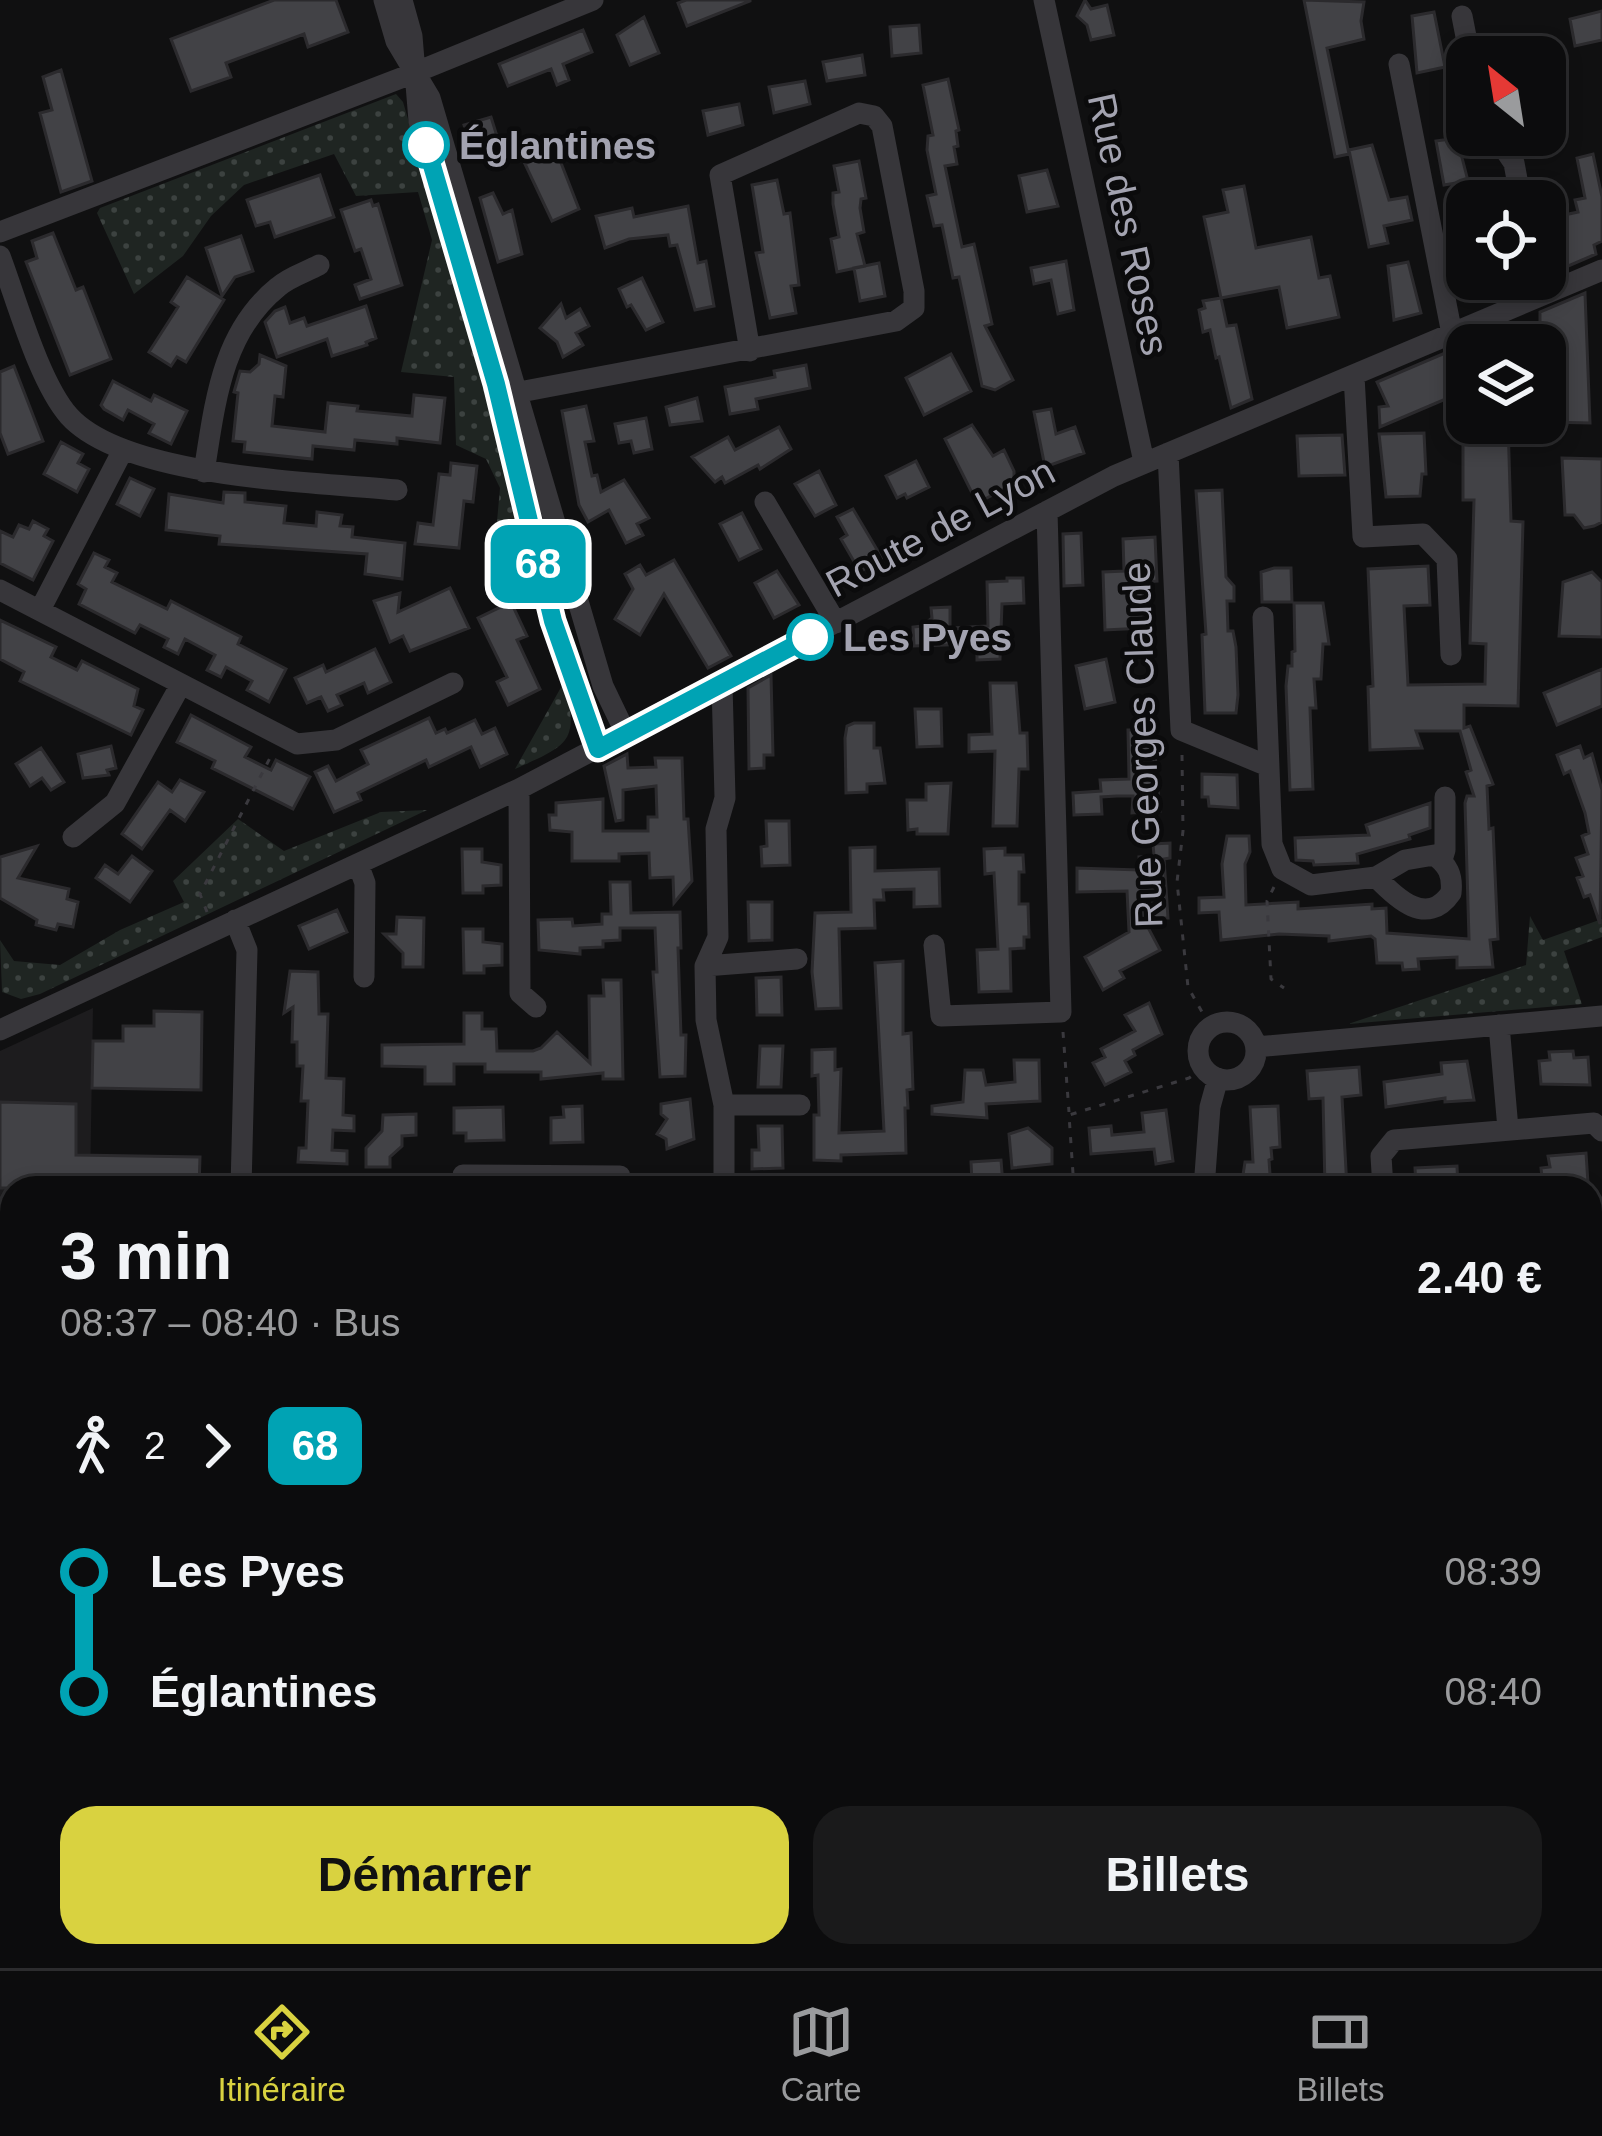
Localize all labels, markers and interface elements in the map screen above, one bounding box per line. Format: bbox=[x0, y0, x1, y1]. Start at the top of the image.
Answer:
north arrow bbox=[1446, 36, 1566, 156]
map controls bbox=[1446, 36, 1566, 444]
street label: Rue des Roses bbox=[1080, 89, 1177, 359]
marker: Églantines bbox=[404, 123, 448, 167]
place label: Églantines bbox=[459, 124, 656, 167]
button: locate bbox=[1446, 180, 1566, 300]
button: layers bbox=[1446, 324, 1566, 444]
street label: Route de Lyon bbox=[819, 449, 1062, 606]
line badge: 68 bbox=[484, 525, 592, 603]
text: 68 bbox=[515, 540, 561, 587]
street label: Rue Georges Claude bbox=[1115, 561, 1170, 929]
marker: Les Pyes bbox=[788, 615, 832, 659]
place label: Les Pyes bbox=[843, 616, 1012, 659]
text: 3 min bbox=[60, 1219, 232, 1293]
text: 2.40 € bbox=[1417, 1252, 1542, 1303]
text: 08:37 – 08:40 · Bus bbox=[60, 1301, 400, 1344]
icon: walk bbox=[60, 1413, 126, 1479]
icon: forward bbox=[184, 1413, 250, 1479]
text: 68 bbox=[292, 1422, 338, 1469]
text: 2 bbox=[144, 1424, 166, 1467]
text: Les Pyes bbox=[150, 1546, 345, 1597]
text: 08:39 bbox=[1444, 1550, 1542, 1593]
text: Églantines bbox=[150, 1666, 378, 1717]
text: 08:40 bbox=[1444, 1670, 1542, 1713]
button: Démarrer bbox=[60, 1806, 789, 1944]
button: Billets bbox=[813, 1806, 1542, 1944]
tab: Itinéraire bbox=[217, 1999, 346, 2109]
tab: Carte bbox=[781, 1999, 862, 2109]
tab: Billets bbox=[1296, 1999, 1385, 2109]

